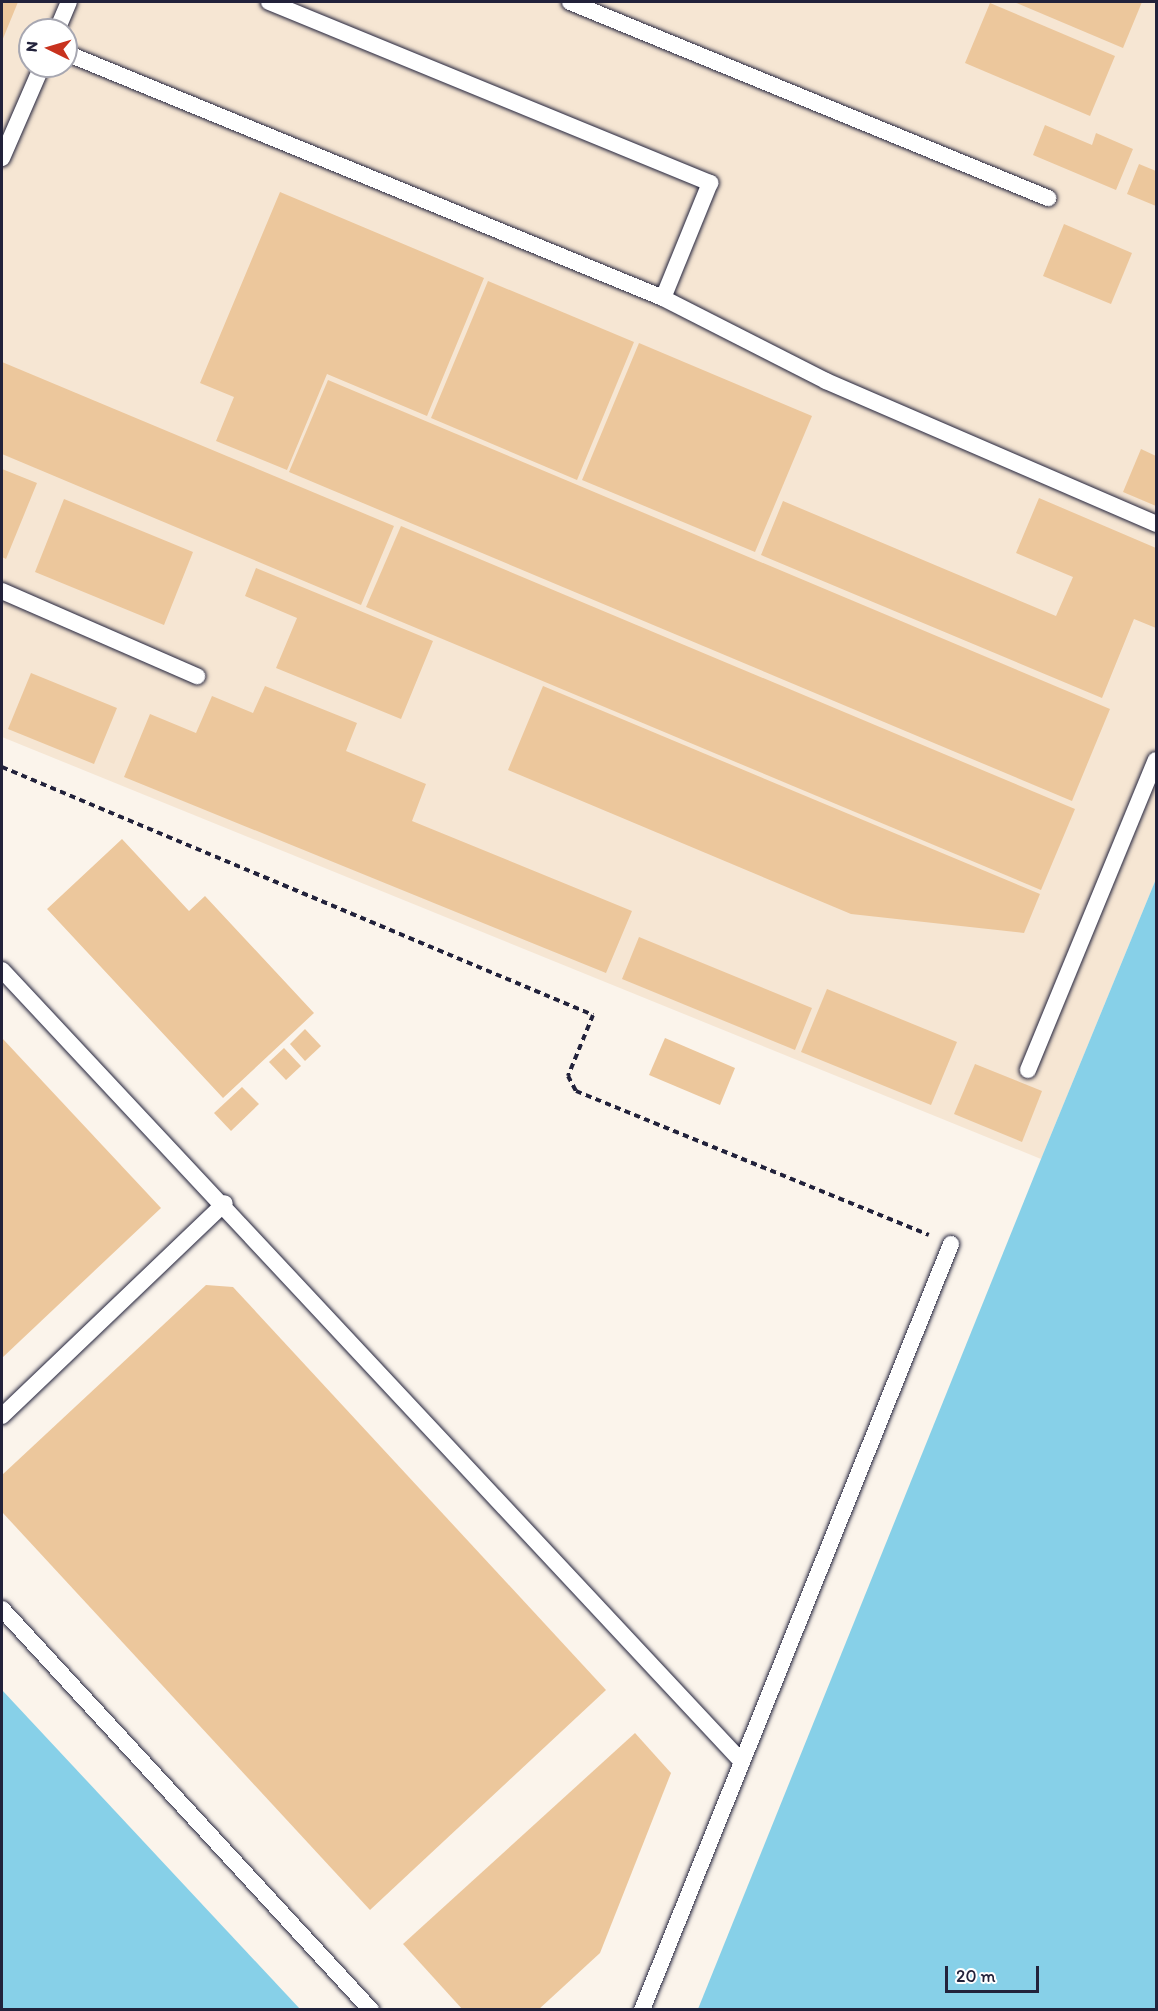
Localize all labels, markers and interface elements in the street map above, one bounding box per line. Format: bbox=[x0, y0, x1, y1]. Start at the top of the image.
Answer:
north arrow bbox=[18, 18, 78, 78]
text: N bbox=[22, 40, 41, 53]
scale bar bbox=[948, 1954, 1042, 1992]
text: 20 m bbox=[956, 1965, 996, 1987]

